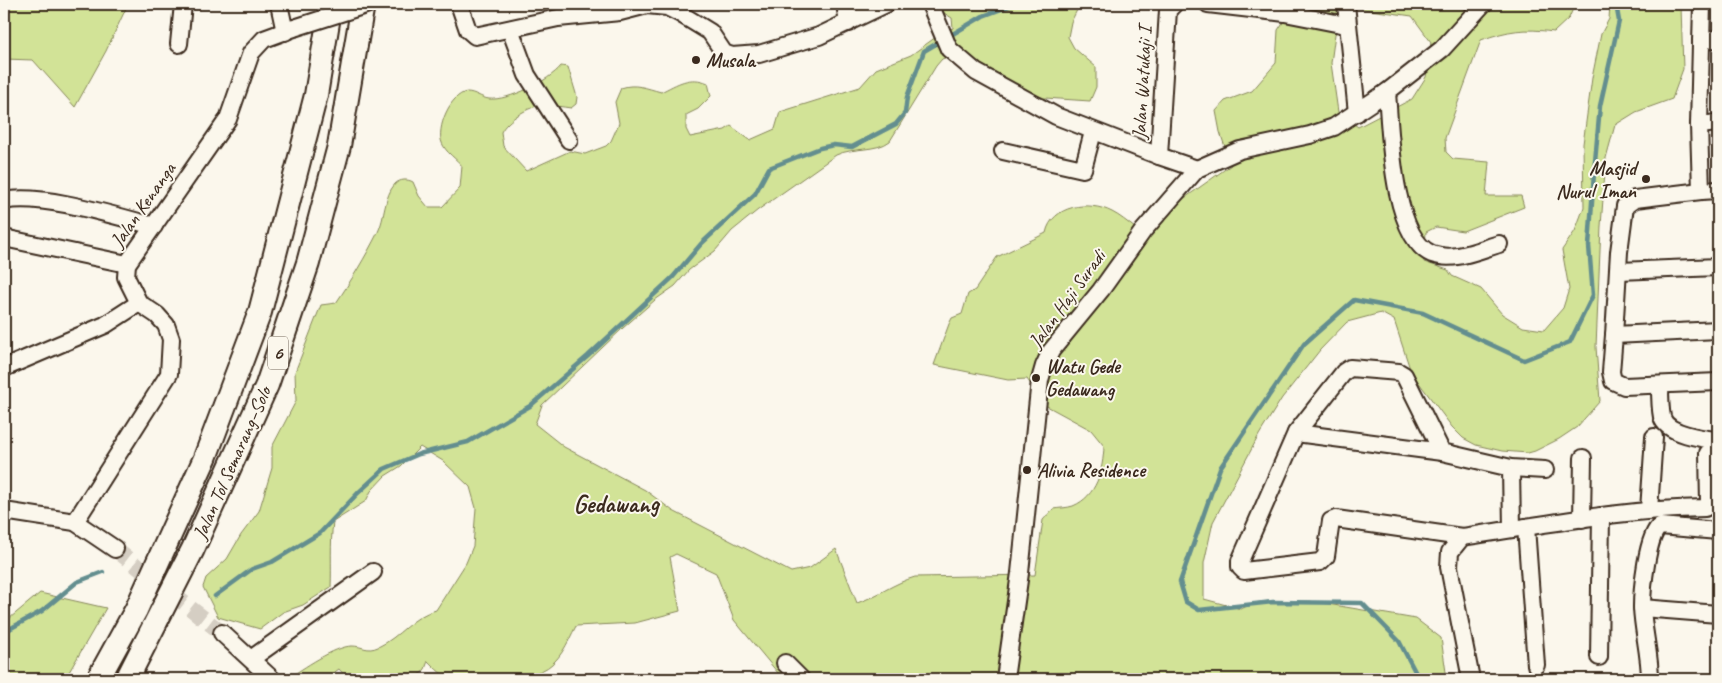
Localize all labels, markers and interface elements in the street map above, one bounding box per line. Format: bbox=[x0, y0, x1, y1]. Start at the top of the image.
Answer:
street label: Jalan Watukaji I bbox=[1127, 21, 1158, 141]
place label: Musala bbox=[706, 48, 757, 73]
marker: Musala bbox=[690, 54, 702, 66]
street label: Jalan Kenanga bbox=[104, 156, 182, 253]
place label: Masjid Nurul Iman bbox=[1556, 156, 1640, 204]
marker: Masjid Nurul Iman bbox=[1640, 173, 1652, 185]
street label: Jalan Haji Suradi bbox=[1022, 243, 1112, 354]
road number: 6 bbox=[268, 336, 288, 369]
place label: Watu Gede Gedawang bbox=[1046, 354, 1122, 402]
marker: Watu Gede Gedawang bbox=[1030, 372, 1042, 384]
street label: Jalan Tol Semarang–Solo bbox=[187, 381, 278, 544]
place label: Alivia Residence bbox=[1037, 458, 1147, 483]
marker: Alivia Residence bbox=[1021, 464, 1033, 476]
district label: Gedawang bbox=[574, 488, 660, 520]

